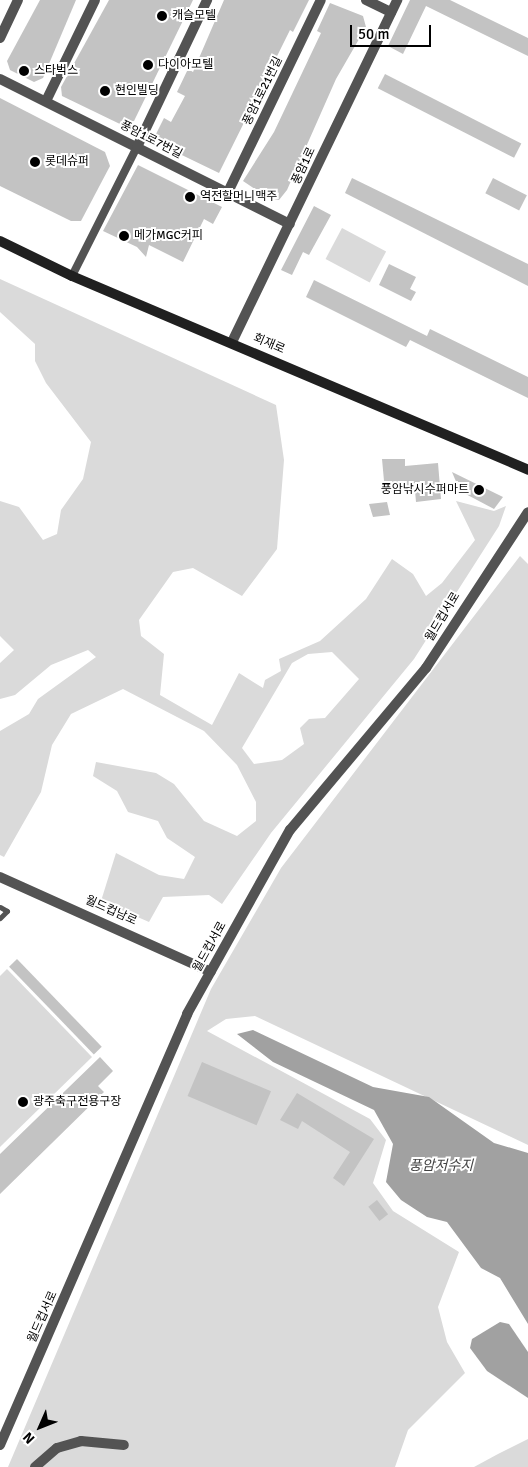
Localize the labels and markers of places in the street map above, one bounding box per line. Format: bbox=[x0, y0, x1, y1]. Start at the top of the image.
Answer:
place label: 캐슬모텔 bbox=[172, 9, 216, 23]
marker: 캐슬모텔 bbox=[156, 10, 168, 22]
place label: 다이아모텔 bbox=[158, 58, 213, 72]
marker: 다이아모텔 bbox=[142, 59, 154, 71]
place label: 스타벅스 bbox=[34, 64, 78, 78]
marker: 스타벅스 bbox=[18, 65, 30, 77]
place label: 현인빌딩 bbox=[115, 84, 159, 98]
marker: 현인빌딩 bbox=[99, 85, 111, 97]
place label: 롯데슈퍼 bbox=[45, 155, 89, 169]
marker: 롯데슈퍼 bbox=[29, 156, 41, 168]
place label: 역전할머니맥주 bbox=[200, 190, 277, 204]
marker: 역전할머니맥주 bbox=[184, 191, 196, 203]
place label: 메가MGC커피 bbox=[134, 229, 203, 243]
marker: 메가MGC커피 bbox=[118, 230, 130, 242]
place label: 풍암낚시수퍼마트 bbox=[381, 483, 469, 497]
marker: 풍암낚시수퍼마트 bbox=[473, 484, 485, 496]
place label: 광주축구전용구장 bbox=[33, 1095, 121, 1109]
marker: 광주축구전용구장 bbox=[17, 1096, 29, 1108]

